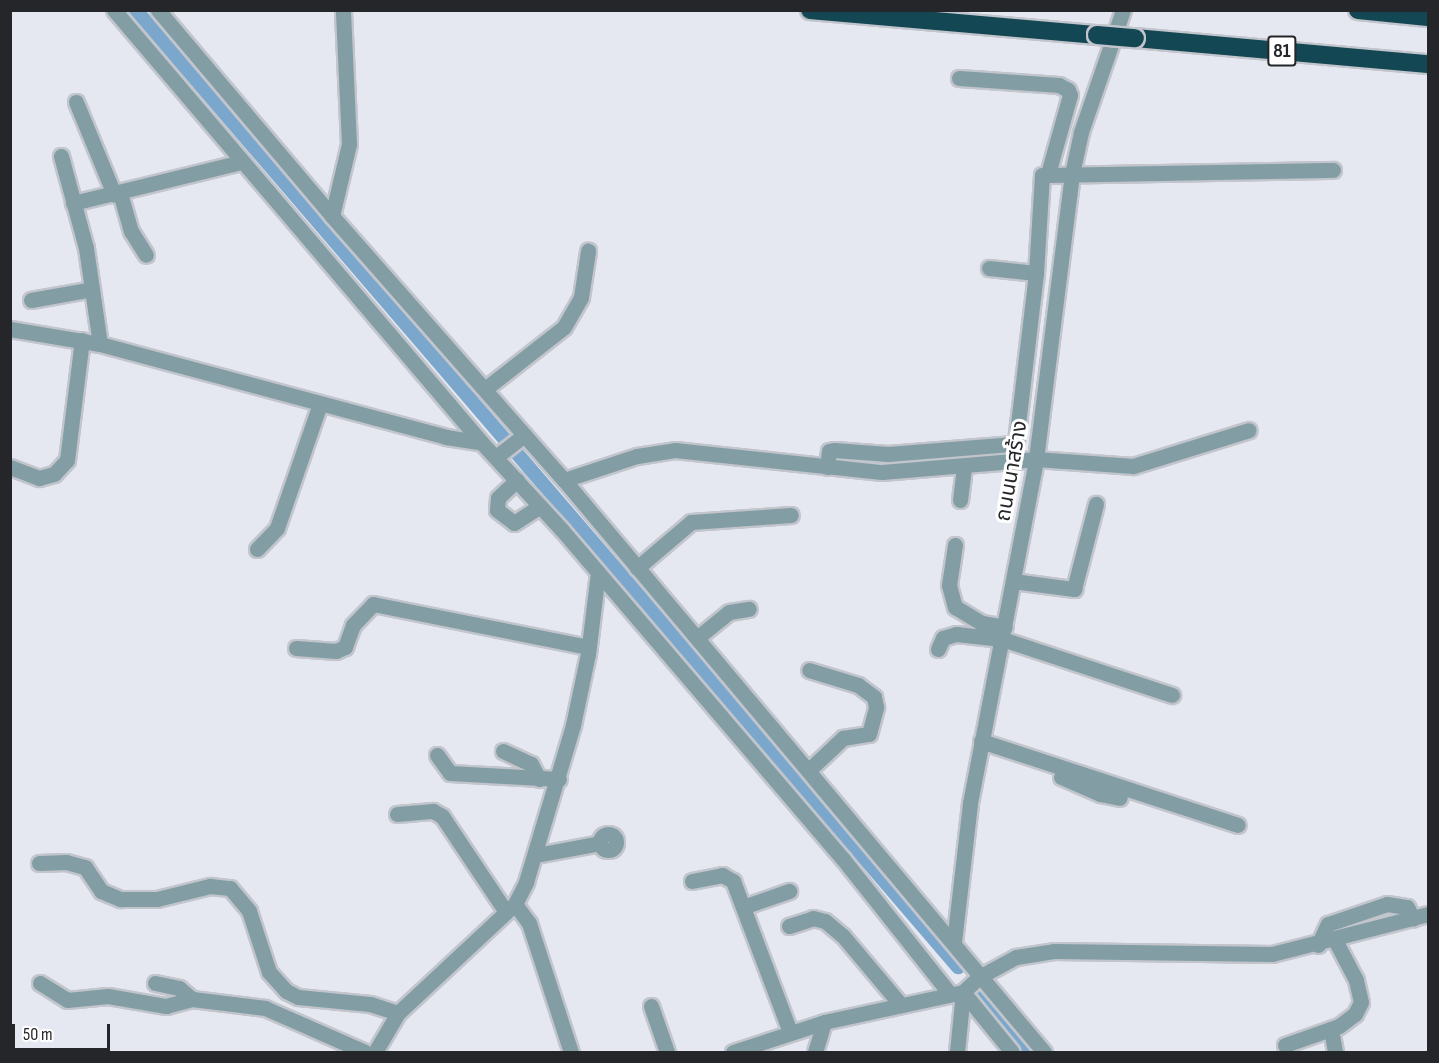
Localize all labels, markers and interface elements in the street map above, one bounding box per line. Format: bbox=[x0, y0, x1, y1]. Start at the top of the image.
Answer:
road number: 81 bbox=[1267, 34, 1297, 68]
street label: ถนนนาสร้าง bbox=[991, 419, 1033, 523]
scale bar bbox=[15, 1012, 112, 1050]
text: 50 m bbox=[23, 1024, 53, 1045]

